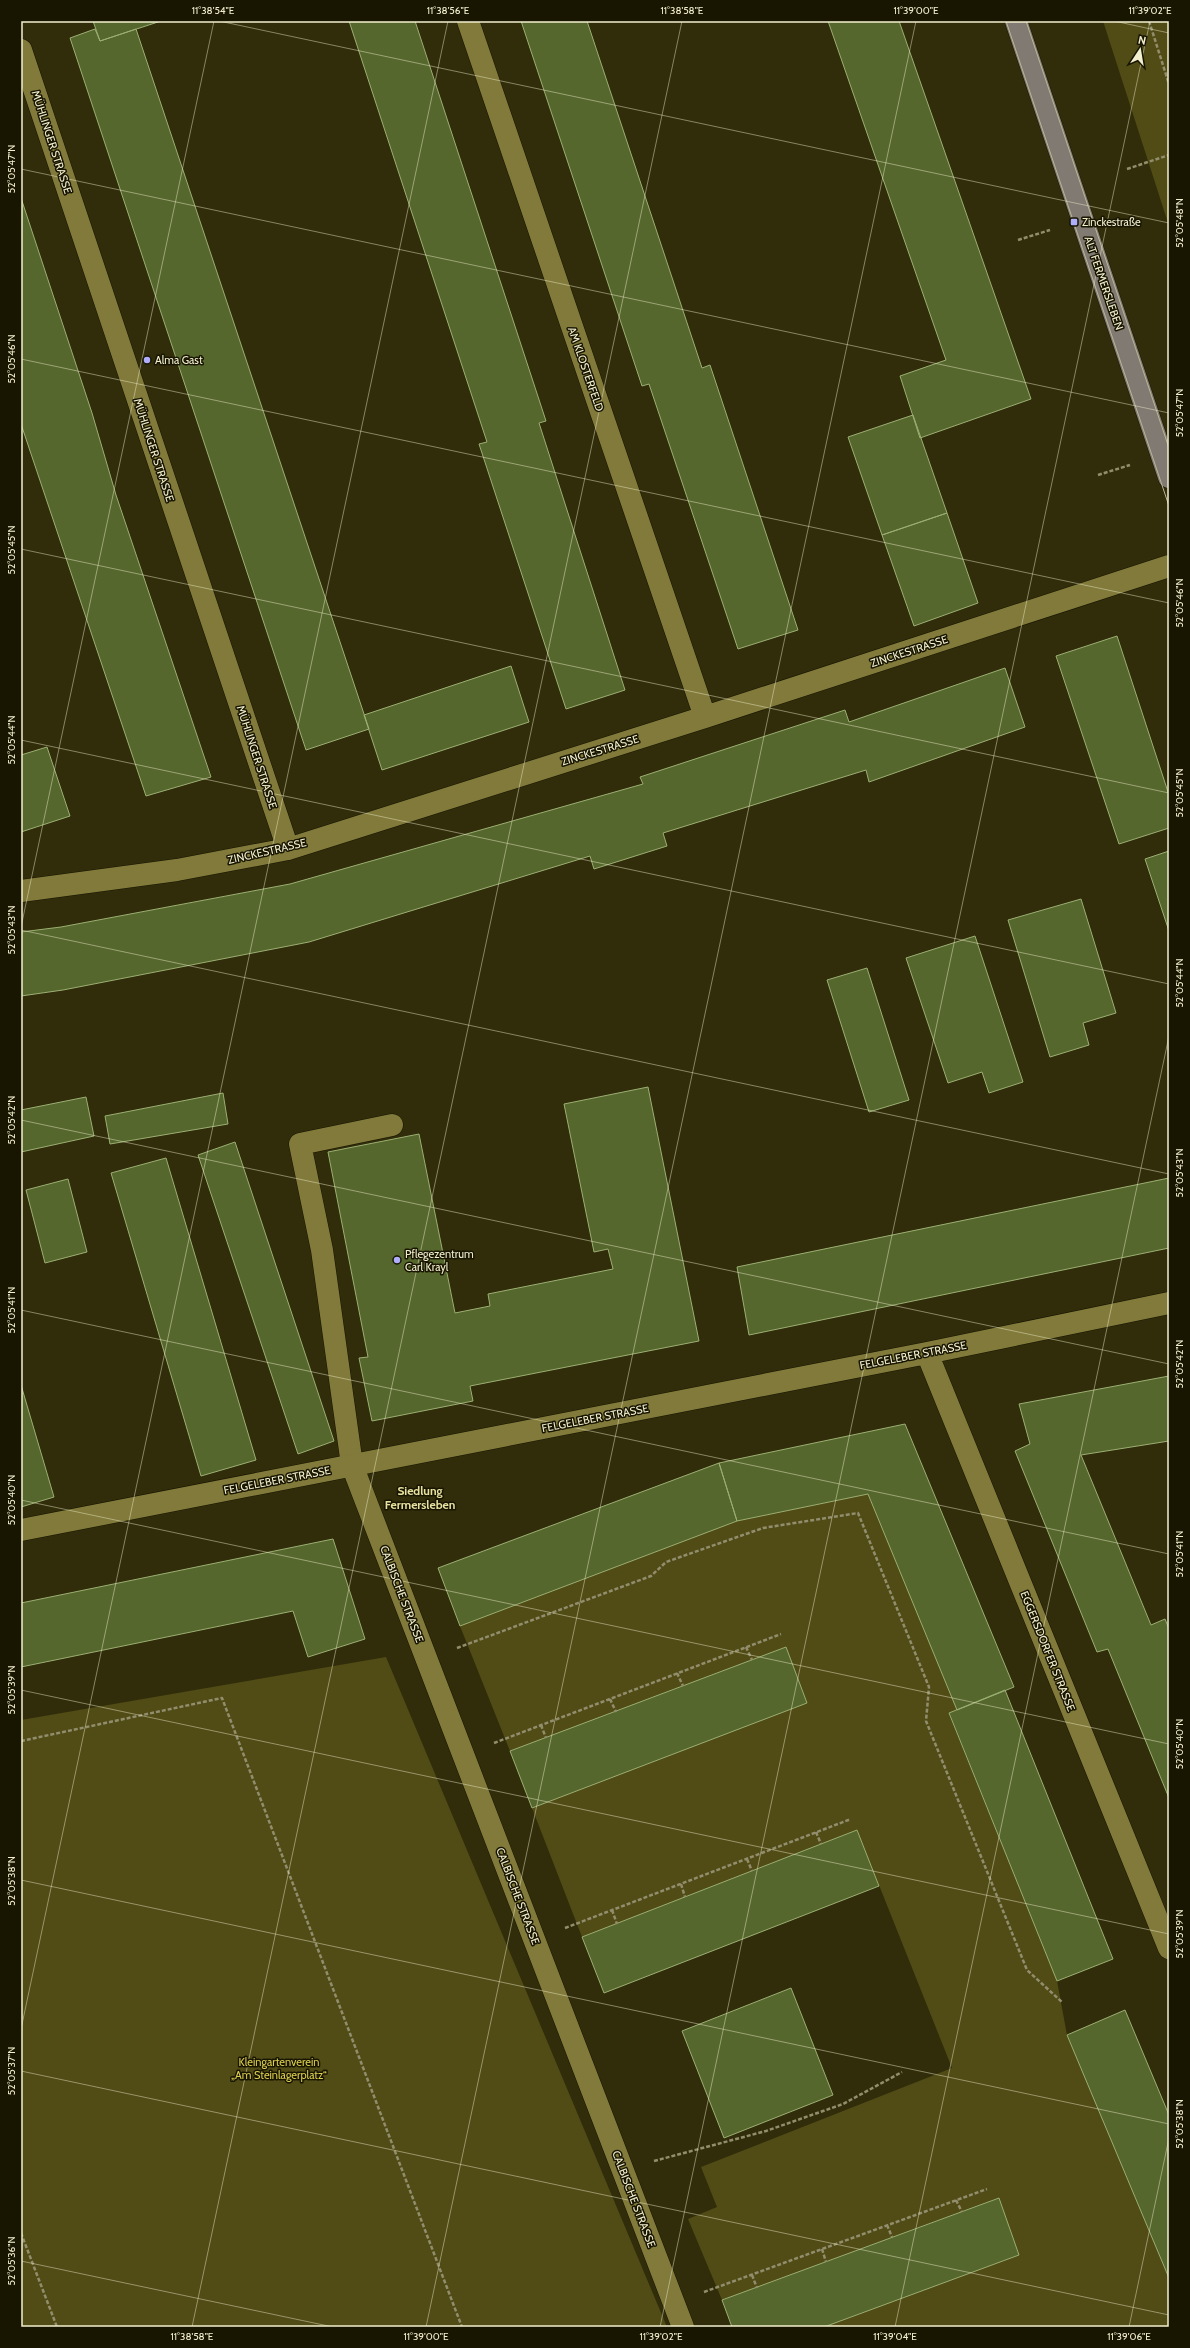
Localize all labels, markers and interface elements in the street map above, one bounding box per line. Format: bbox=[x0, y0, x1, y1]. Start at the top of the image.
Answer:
text: 11°38'54"E bbox=[192, 4, 235, 17]
text: 11°38'56"E bbox=[427, 4, 470, 17]
text: 11°38'58"E bbox=[661, 4, 704, 17]
text: 11°39'00"E bbox=[894, 4, 939, 17]
text: 11°39'02"E bbox=[1128, 4, 1172, 17]
north arrow bbox=[1120, 30, 1160, 70]
text: N bbox=[1137, 33, 1147, 48]
street label: MÜHLINGER STRASSE bbox=[29, 89, 75, 195]
text: 52°05'47"N bbox=[5, 145, 18, 193]
text: 52°05'48"N bbox=[1173, 198, 1186, 248]
place label: Zinckestraße bbox=[1082, 215, 1141, 229]
marker: Zinckestraße bbox=[1069, 217, 1079, 227]
street label: ALT FERMERSLEBEN bbox=[1081, 234, 1127, 332]
street label: AM KLOSTERFELD bbox=[565, 325, 607, 413]
text: 52°05'46"N bbox=[5, 334, 18, 384]
place label: Alma Gast bbox=[155, 353, 203, 367]
marker: Alma Gast bbox=[142, 355, 152, 365]
text: 52°05'47"N bbox=[1173, 389, 1186, 437]
street label: MÜHLINGER STRASSE bbox=[131, 397, 177, 503]
text: 52°05'45"N bbox=[5, 526, 18, 574]
text: 52°05'46"N bbox=[1173, 578, 1186, 628]
street label: ZINCKESTRASSE bbox=[869, 632, 949, 670]
street label: MÜHLINGER STRASSE bbox=[234, 704, 280, 810]
text: 52°05'44"N bbox=[5, 715, 18, 765]
street label: ZINCKESTRASSE bbox=[560, 732, 640, 768]
text: 52°05'45"N bbox=[1173, 769, 1186, 817]
street label: ZINCKESTRASSE bbox=[226, 835, 308, 867]
text: 52°05'43"N bbox=[5, 906, 18, 954]
text: 52°05'44"N bbox=[1173, 958, 1186, 1008]
text: 52°05'42"N bbox=[5, 1096, 18, 1144]
text: 52°05'43"N bbox=[1173, 1149, 1186, 1197]
place label: Pflegezentrum Carl Krayl bbox=[405, 1247, 474, 1274]
marker: Pflegezentrum Carl Krayl bbox=[392, 1255, 402, 1265]
text: 52°05'41"N bbox=[5, 1287, 18, 1333]
street label: FELGELEBER STRASSE bbox=[858, 1338, 968, 1372]
text: 52°05'42"N bbox=[1173, 1340, 1186, 1388]
street label: FELGELEBER STRASSE bbox=[540, 1401, 650, 1435]
street label: FELGELEBER STRASSE bbox=[222, 1463, 332, 1497]
text: 52°05'40"N bbox=[5, 1475, 18, 1525]
district label: Siedlung Fermersleben bbox=[385, 1483, 455, 1512]
text: 52°05'41"N bbox=[1173, 1531, 1186, 1577]
street label: CALBISCHE STRASSE bbox=[377, 1544, 427, 1644]
street label: EGGERSDORFER STRASSE bbox=[1017, 1589, 1079, 1713]
text: 52°05'39"N bbox=[5, 1665, 18, 1715]
text: 52°05'40"N bbox=[1173, 1719, 1186, 1769]
street label: CALBISCHE STRASSE bbox=[493, 1846, 543, 1946]
text: 52°05'38"N bbox=[5, 1856, 18, 1906]
text: 52°05'39"N bbox=[1173, 1909, 1186, 1959]
text: 52°05'37"N bbox=[5, 2047, 18, 2095]
park label: Kleingartenverein „Am Steinlagerplatz“ bbox=[231, 2055, 327, 2082]
text: 52°05'38"N bbox=[1173, 2099, 1186, 2149]
street label: CALBISCHE STRASSE bbox=[609, 2149, 659, 2249]
text: 52°05'36"N bbox=[5, 2236, 18, 2286]
text: 11°38'58"E bbox=[171, 2330, 214, 2343]
text: 11°39'00"E bbox=[404, 2330, 449, 2343]
text: 11°39'02"E bbox=[639, 2330, 683, 2343]
text: 11°39'04"E bbox=[873, 2330, 917, 2343]
text: 11°39'06"E bbox=[1107, 2330, 1151, 2343]

